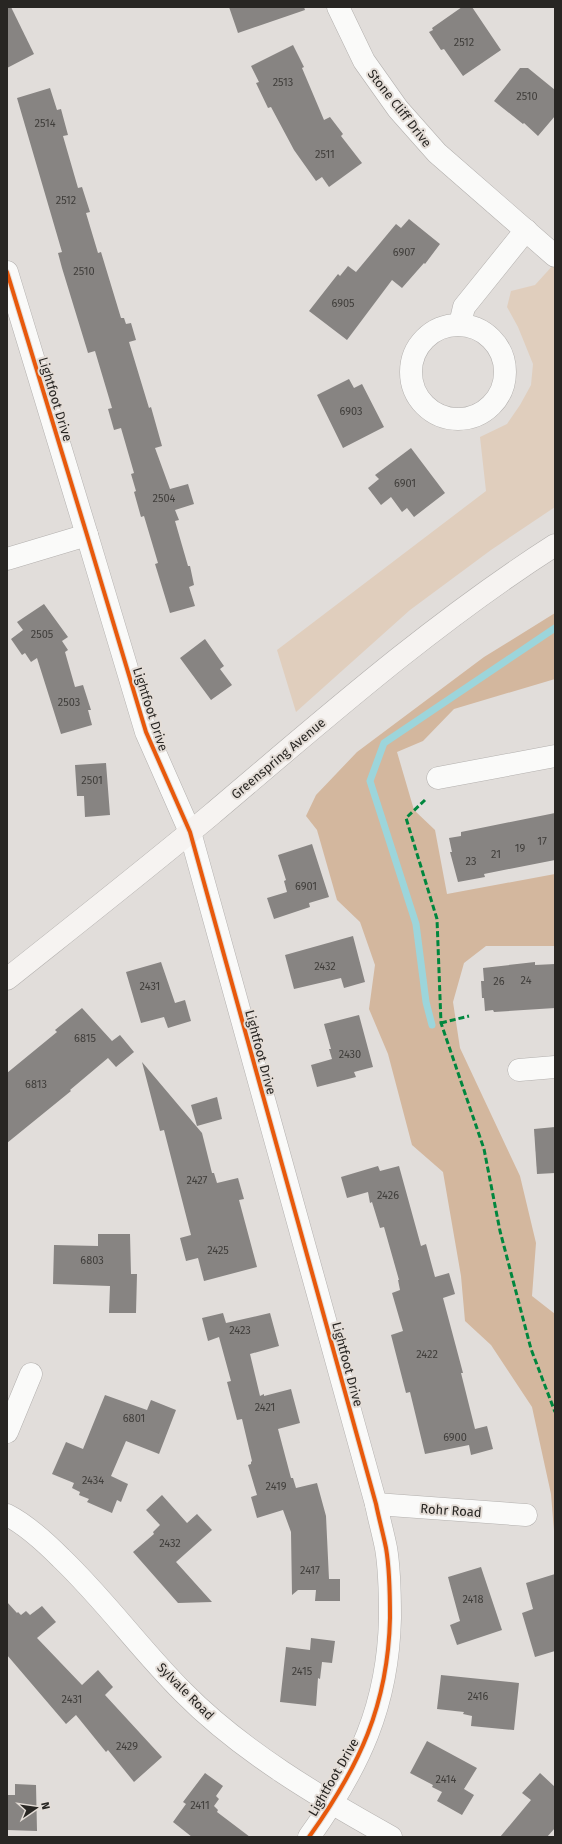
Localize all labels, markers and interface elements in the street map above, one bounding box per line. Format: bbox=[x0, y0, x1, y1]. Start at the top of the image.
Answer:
house number: 2512 bbox=[454, 36, 474, 49]
street label: Stone Cliff Drive bbox=[365, 66, 435, 150]
house number: 2513 bbox=[273, 76, 293, 89]
house number: 2510 bbox=[516, 90, 538, 103]
house number: 2514 bbox=[34, 117, 56, 130]
house number: 2511 bbox=[315, 148, 335, 161]
house number: 2512 bbox=[56, 194, 76, 207]
house number: 6907 bbox=[393, 246, 415, 259]
house number: 2510 bbox=[73, 265, 95, 278]
house number: 6905 bbox=[331, 297, 355, 310]
street label: Lightfoot Drive bbox=[36, 355, 75, 443]
house number: 6903 bbox=[340, 405, 363, 418]
house number: 6901 bbox=[394, 477, 416, 490]
house number: 2504 bbox=[153, 492, 176, 505]
house number: 2505 bbox=[31, 628, 54, 641]
street label: Lightfoot Drive bbox=[130, 665, 171, 753]
house number: 2503 bbox=[58, 696, 80, 709]
street label: Greenspring Avenue bbox=[228, 715, 328, 802]
house number: 2501 bbox=[81, 774, 103, 787]
house number: 17 bbox=[537, 835, 547, 848]
house number: 19 bbox=[515, 842, 525, 855]
house number: 21 bbox=[491, 848, 501, 861]
house number: 23 bbox=[466, 855, 476, 868]
house number: 6901 bbox=[295, 880, 317, 893]
house number: 2432 bbox=[314, 960, 336, 973]
house number: 24 bbox=[521, 974, 532, 987]
house number: 26 bbox=[493, 975, 505, 988]
house number: 2431 bbox=[140, 980, 160, 993]
street label: Lightfoot Drive bbox=[242, 1008, 279, 1096]
house number: 6815 bbox=[74, 1032, 96, 1045]
house number: 2430 bbox=[339, 1048, 361, 1061]
house number: 6813 bbox=[25, 1078, 47, 1091]
house number: 2427 bbox=[187, 1174, 208, 1187]
house number: 2426 bbox=[377, 1189, 399, 1202]
house number: 2425 bbox=[207, 1244, 229, 1257]
house number: 6803 bbox=[80, 1254, 104, 1267]
street label: Lightfoot Drive bbox=[329, 1320, 366, 1408]
house number: 2423 bbox=[229, 1324, 251, 1337]
house number: 2422 bbox=[416, 1348, 438, 1361]
house number: 2421 bbox=[255, 1401, 275, 1414]
house number: 6801 bbox=[123, 1412, 145, 1425]
house number: 6900 bbox=[443, 1431, 467, 1444]
house number: 2434 bbox=[82, 1474, 104, 1487]
house number: 2419 bbox=[266, 1480, 287, 1493]
street label: Rohr Road bbox=[420, 1501, 482, 1520]
house number: 2432 bbox=[159, 1537, 181, 1550]
house number: 2417 bbox=[300, 1564, 320, 1577]
house number: 2418 bbox=[462, 1593, 484, 1606]
street label: Sylvale Road bbox=[154, 1660, 217, 1723]
house number: 2415 bbox=[292, 1665, 313, 1678]
house number: 2416 bbox=[468, 1690, 489, 1703]
house number: 2431 bbox=[62, 1693, 82, 1706]
street label: Lightfoot Drive bbox=[305, 1736, 362, 1819]
house number: 2429 bbox=[116, 1740, 138, 1753]
house number: 2414 bbox=[436, 1773, 457, 1786]
north arrow bbox=[16, 1788, 56, 1828]
house number: 2411 bbox=[190, 1799, 210, 1812]
text: N bbox=[38, 1801, 52, 1811]

